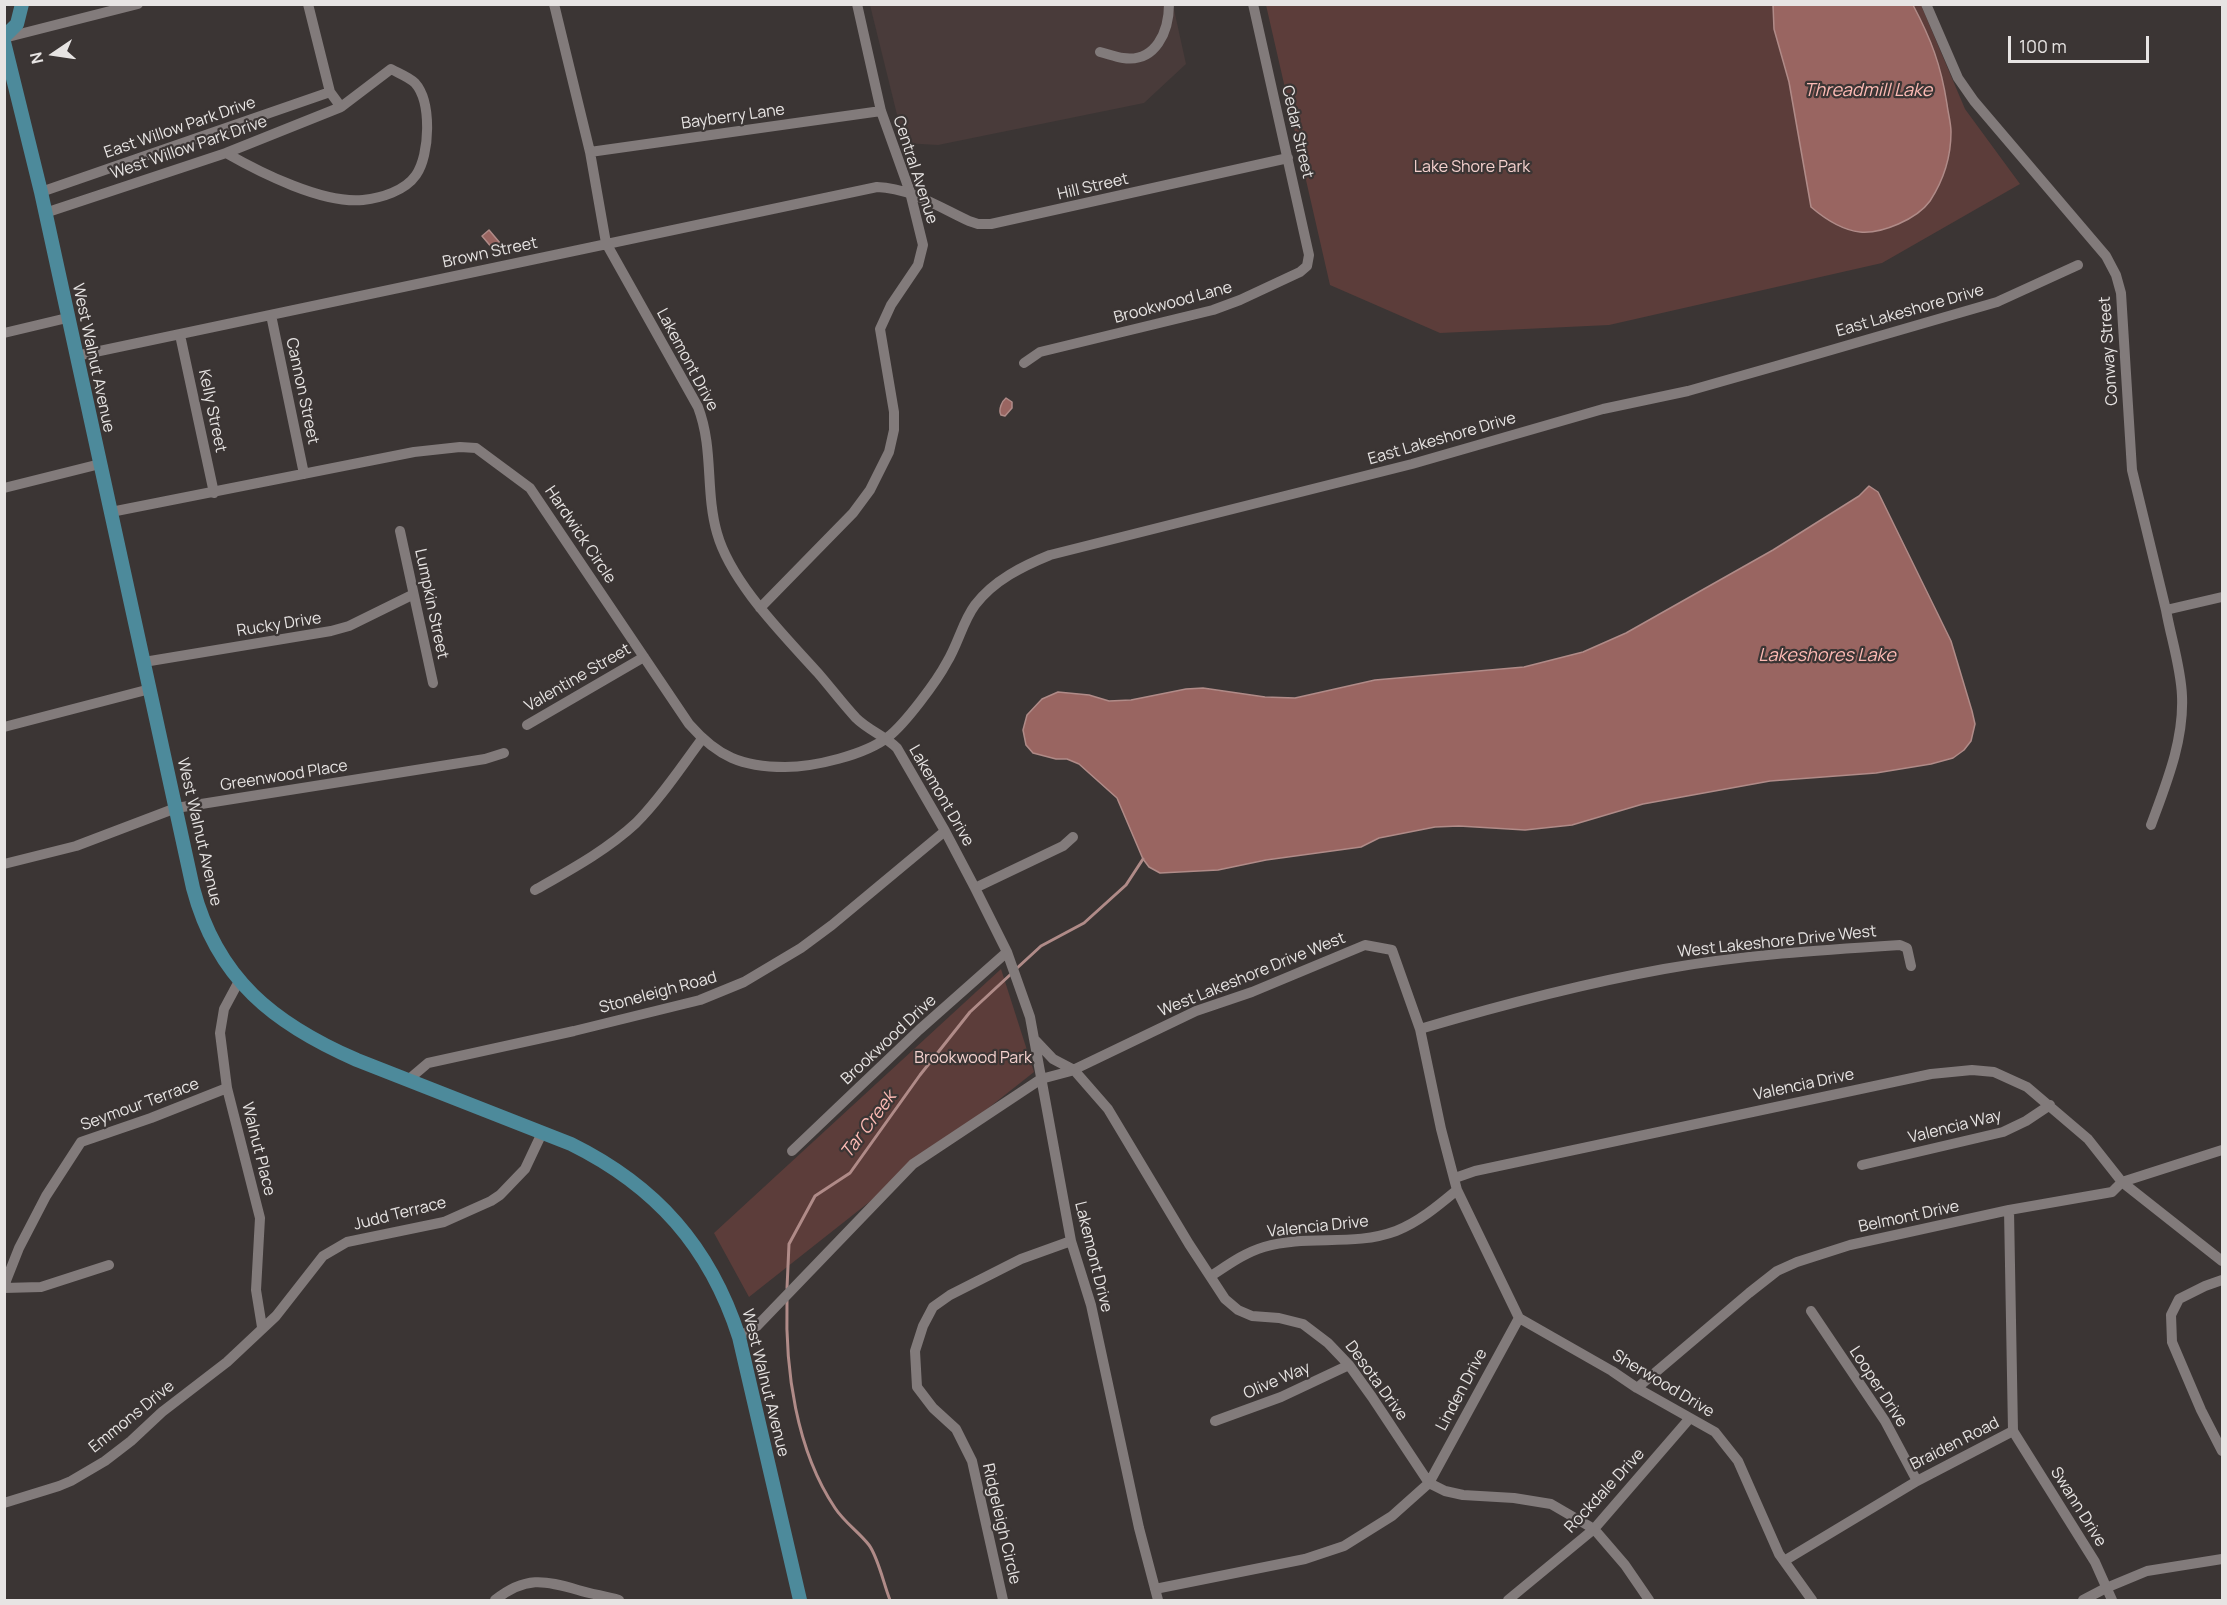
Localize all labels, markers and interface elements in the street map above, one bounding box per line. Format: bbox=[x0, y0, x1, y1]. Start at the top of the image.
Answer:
north arrow bbox=[24, 24, 84, 84]
scale bar bbox=[2011, 24, 2152, 62]
text: 100 m bbox=[2019, 34, 2067, 58]
text: N bbox=[24, 50, 48, 66]
water label: Threadmill Lake bbox=[1804, 80, 1932, 102]
street label: Cedar Street bbox=[1277, 83, 1317, 181]
street label: East Willow Park Drive bbox=[102, 93, 258, 163]
street label: Bayberry Lane bbox=[680, 100, 786, 134]
street label: West Willow Park Drive bbox=[108, 112, 270, 184]
street label: Central Avenue bbox=[888, 114, 942, 226]
park label: Lake Shore Park bbox=[1414, 158, 1530, 178]
street label: Hill Street bbox=[1056, 170, 1130, 204]
street label: Brown Street bbox=[441, 234, 539, 272]
street label: Brookwood Lane bbox=[1112, 278, 1234, 328]
street label: East Lakeshore Drive bbox=[1834, 281, 1986, 341]
street label: West Walnut Avenue bbox=[68, 282, 118, 434]
street label: Conway Street bbox=[2096, 296, 2122, 406]
street label: Lakemont Drive bbox=[652, 305, 722, 415]
street label: Cannon Street bbox=[281, 336, 323, 446]
street label: Kelly Street bbox=[194, 368, 230, 454]
street label: East Lakeshore Drive bbox=[1366, 409, 1518, 469]
street label: Hardwick Circle bbox=[540, 483, 620, 587]
street label: Lumpkin Street bbox=[410, 547, 452, 661]
street label: Rucky Drive bbox=[235, 609, 323, 641]
street label: Valentine Street bbox=[522, 640, 634, 716]
water label: Lakeshores Lake bbox=[1758, 645, 1896, 667]
street label: Lakemont Drive bbox=[904, 742, 978, 850]
street label: West Walnut Avenue bbox=[173, 756, 225, 908]
street label: Greenwood Place bbox=[219, 756, 349, 796]
street label: West Lakeshore Drive West bbox=[1677, 922, 1877, 962]
street label: West Lakeshore Drive West bbox=[1156, 929, 1348, 1021]
street label: Stoneleigh Road bbox=[597, 968, 719, 1018]
street label: Brookwood Drive bbox=[837, 991, 941, 1089]
park label: Brookwood Park bbox=[914, 1049, 1032, 1069]
street label: Valencia Drive bbox=[1752, 1065, 1856, 1105]
street label: Seymour Terrace bbox=[78, 1075, 202, 1135]
water label: Tar Creek bbox=[837, 1087, 901, 1163]
street label: Walnut Place bbox=[237, 1100, 279, 1198]
street label: Valencia Way bbox=[1906, 1106, 2004, 1148]
street label: Judd Terrace bbox=[352, 1193, 448, 1235]
street label: Belmont Drive bbox=[1857, 1197, 1961, 1237]
street label: Lakemont Drive bbox=[1070, 1200, 1116, 1314]
street label: Valencia Drive bbox=[1266, 1212, 1370, 1242]
street label: West Walnut Avenue bbox=[737, 1307, 793, 1459]
street label: Desota Drive bbox=[1341, 1337, 1411, 1425]
street label: Looper Drive bbox=[1845, 1343, 1911, 1431]
street label: Linden Drive bbox=[1432, 1346, 1492, 1434]
street label: Sherwood Drive bbox=[1609, 1346, 1717, 1422]
street label: Olive Way bbox=[1241, 1358, 1313, 1404]
street label: Emmons Drive bbox=[85, 1377, 179, 1457]
street label: Braiden Road bbox=[1907, 1413, 2003, 1475]
street label: Rockdale Drive bbox=[1561, 1445, 1649, 1537]
street label: Ridgeleigh Circle bbox=[978, 1462, 1024, 1586]
street label: Swann Drive bbox=[2046, 1464, 2110, 1550]

